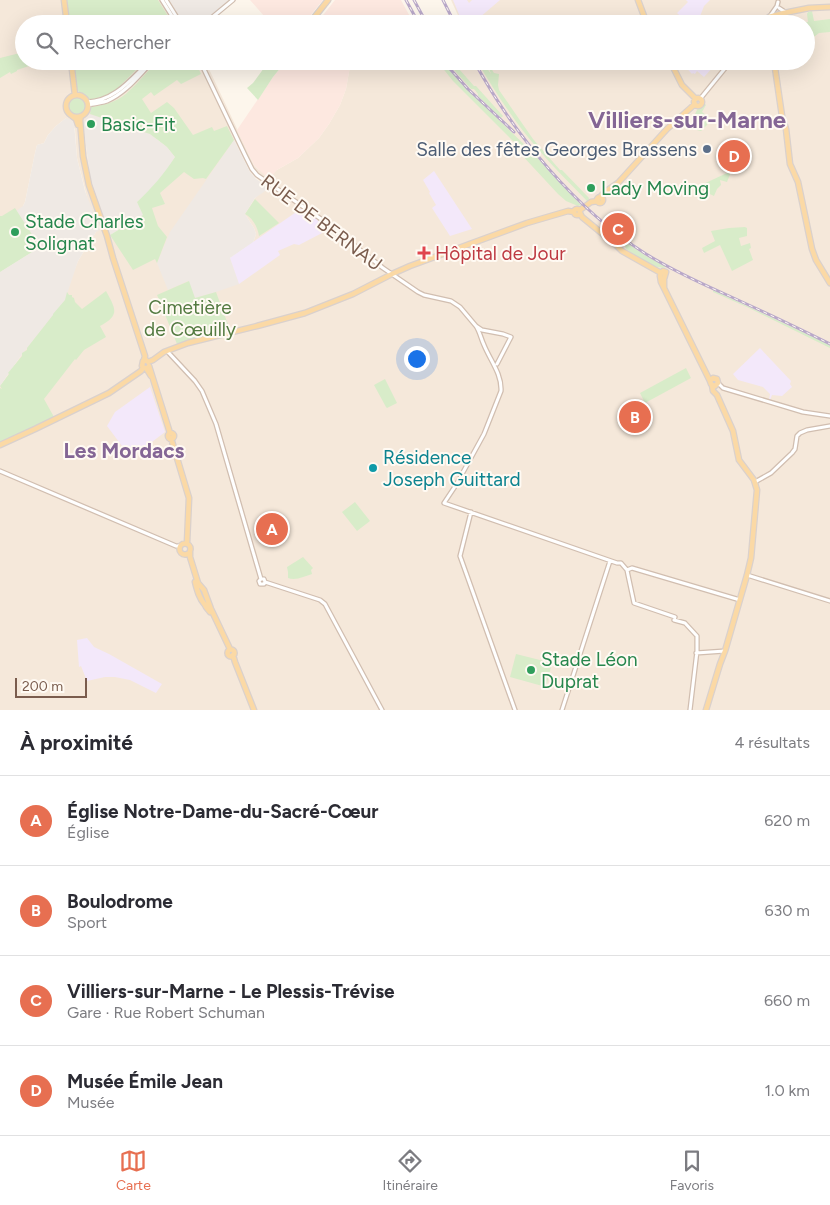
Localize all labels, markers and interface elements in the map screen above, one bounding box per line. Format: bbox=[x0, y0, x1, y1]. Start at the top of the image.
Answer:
search box bbox=[15, 15, 815, 70]
icon: search bbox=[33, 29, 61, 57]
text: Rechercher bbox=[73, 31, 171, 54]
district label: Villiers-sur-Marne bbox=[588, 105, 786, 134]
place label: Basic-Fit bbox=[101, 113, 176, 136]
marker: Basic-Fit bbox=[85, 118, 97, 130]
pin: D bbox=[718, 137, 750, 175]
place label: Salle des fêtes Georges Brassens bbox=[416, 138, 697, 161]
marker: Salle des fêtes Georges Brassens bbox=[701, 143, 713, 155]
street label: RUE DE BERNAU bbox=[256, 169, 387, 276]
place label: Lady Moving bbox=[601, 177, 709, 200]
marker: Lady Moving bbox=[585, 182, 597, 194]
place label: Stade Charles Solignat bbox=[25, 210, 144, 255]
pin: C bbox=[602, 210, 634, 248]
marker: Stade Charles Solignat bbox=[9, 226, 21, 238]
place label: Hôpital de Jour bbox=[435, 242, 566, 265]
marker: Hôpital de Jour bbox=[417, 246, 431, 260]
park label: Cimetière de Cœuilly bbox=[144, 296, 236, 341]
your location bbox=[404, 346, 430, 372]
pin: B bbox=[619, 398, 651, 436]
district label: Les Mordacs bbox=[64, 438, 185, 463]
place label: Résidence Joseph Guittard bbox=[383, 446, 521, 491]
marker: Résidence Joseph Guittard bbox=[367, 462, 379, 474]
pin: A bbox=[256, 510, 288, 548]
place label: Stade Léon Duprat bbox=[541, 648, 638, 693]
marker: Stade Léon Duprat bbox=[525, 664, 537, 676]
scale bar bbox=[15, 675, 88, 698]
text: 200 m bbox=[22, 678, 63, 695]
text: À proximité bbox=[20, 730, 133, 755]
text: 4 résultats bbox=[734, 733, 810, 752]
text: Église Notre-Dame-du-Sacré-Cœur bbox=[67, 800, 378, 823]
text: A bbox=[30, 811, 42, 830]
text: 620 m bbox=[764, 811, 810, 830]
text: Église bbox=[67, 823, 109, 842]
text: Boulodrome bbox=[67, 890, 173, 913]
text: B bbox=[31, 901, 41, 920]
text: 630 m bbox=[764, 901, 810, 920]
text: Sport bbox=[67, 913, 107, 932]
text: Villiers-sur-Marne - Le Plessis-Trévise bbox=[67, 980, 395, 1003]
text: C bbox=[30, 991, 42, 1010]
text: 660 m bbox=[764, 991, 810, 1010]
text: Gare · Rue Robert Schuman bbox=[67, 1003, 265, 1022]
text: Musée Émile Jean bbox=[67, 1070, 223, 1093]
text: D bbox=[30, 1081, 42, 1100]
text: 1.0 km bbox=[764, 1081, 810, 1100]
text: Musée bbox=[67, 1093, 114, 1112]
tab: Carte bbox=[116, 1147, 151, 1194]
tab: Itinéraire bbox=[383, 1147, 438, 1194]
tab: Favoris bbox=[670, 1147, 714, 1194]

